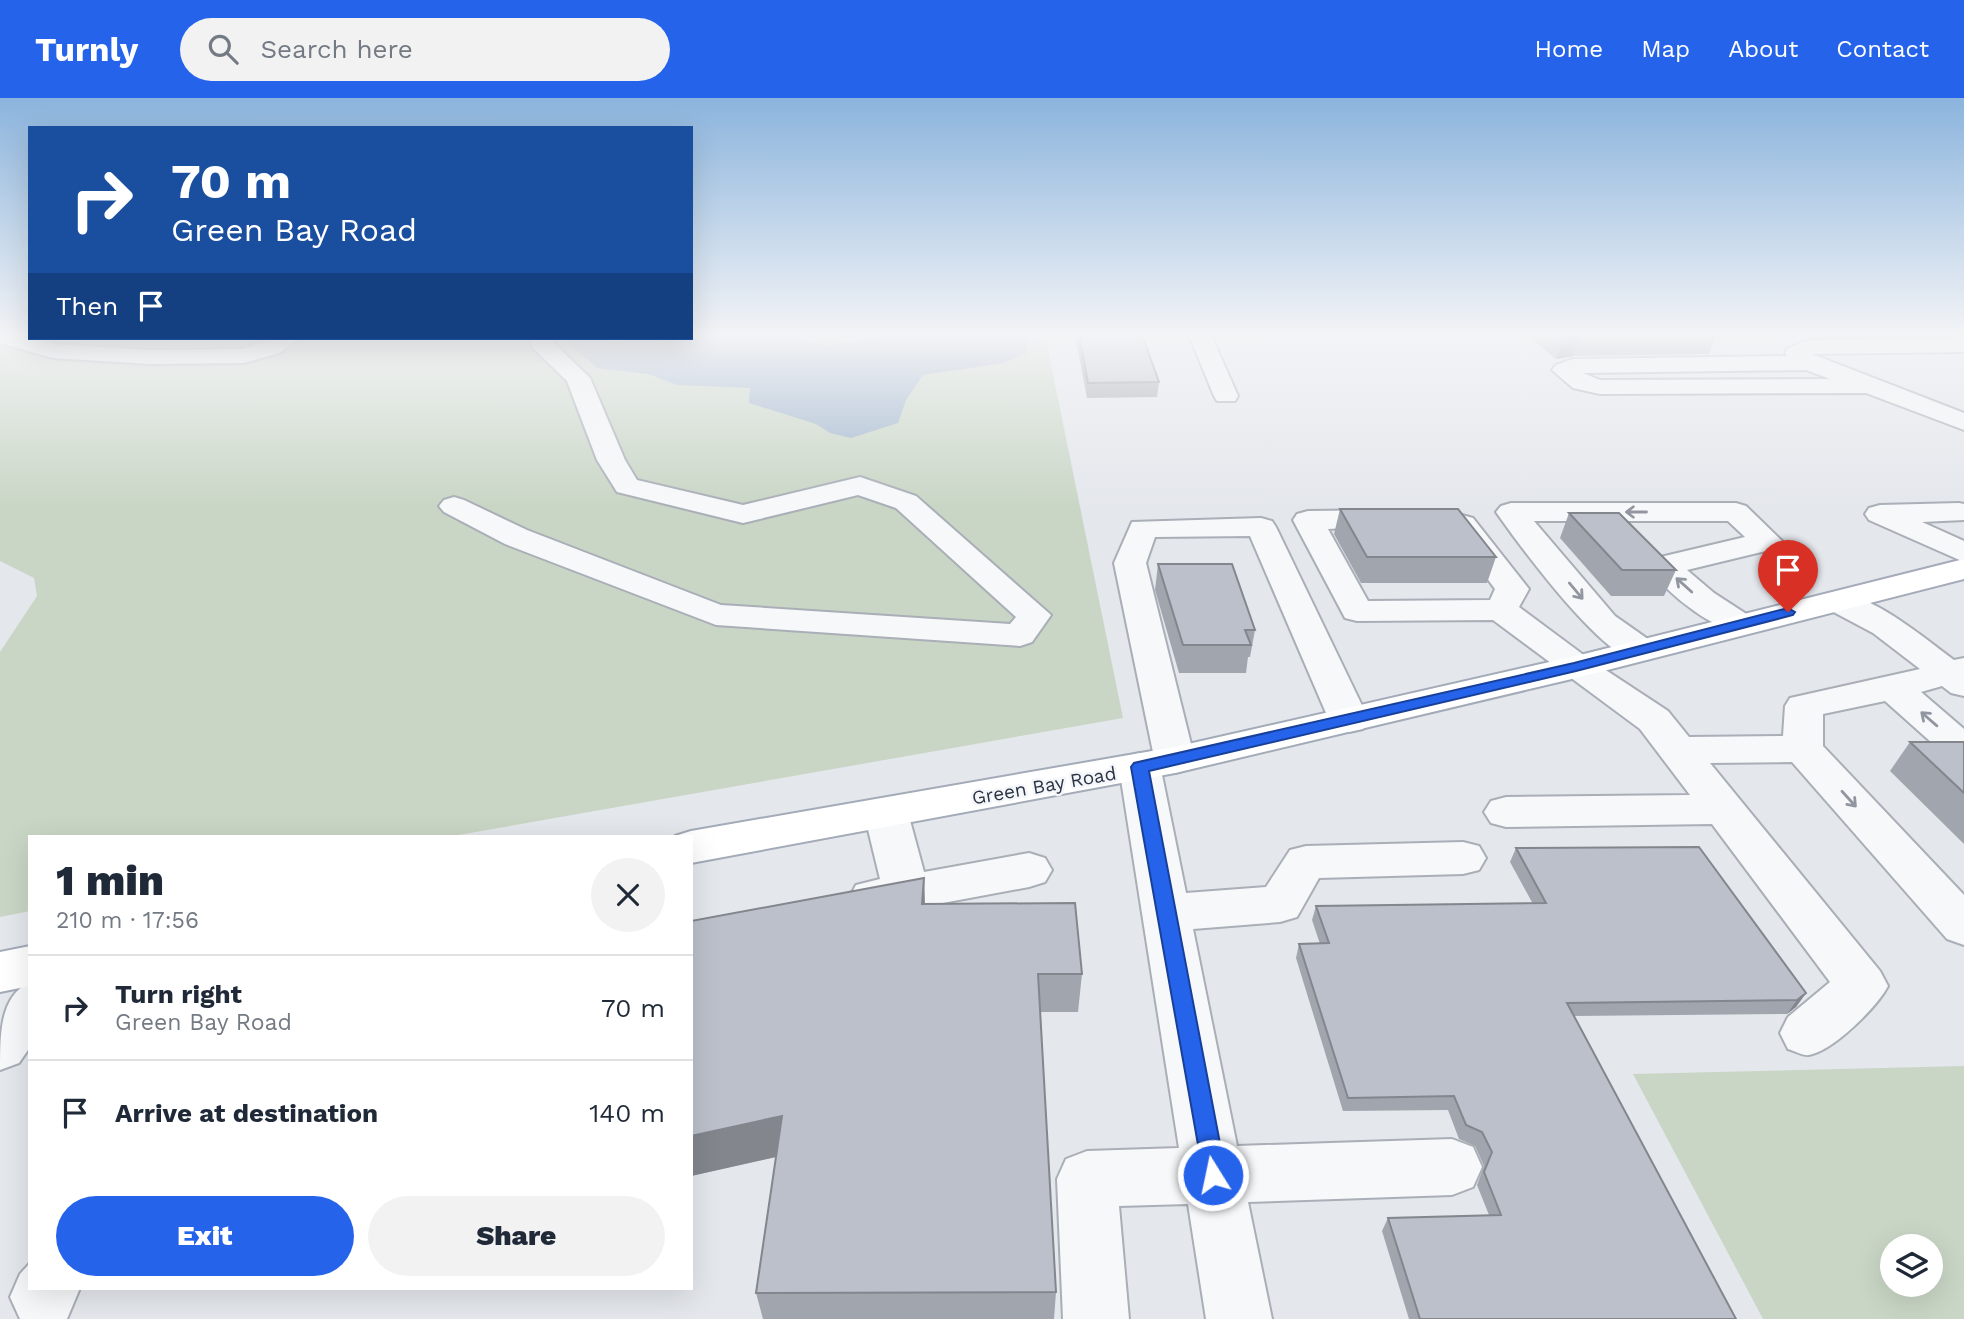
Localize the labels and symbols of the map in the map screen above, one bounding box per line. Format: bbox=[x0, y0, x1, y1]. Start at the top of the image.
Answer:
one-way arrow bbox=[1625, 505, 1648, 519]
pin bbox=[1758, 540, 1818, 612]
one-way arrow bbox=[1676, 576, 1693, 593]
one-way arrow bbox=[1568, 581, 1584, 599]
one-way arrow bbox=[1920, 711, 1938, 727]
street label: Green Bay Road bbox=[970, 761, 1118, 810]
one-way arrow bbox=[1841, 790, 1857, 808]
position arrow bbox=[1176, 1138, 1250, 1212]

